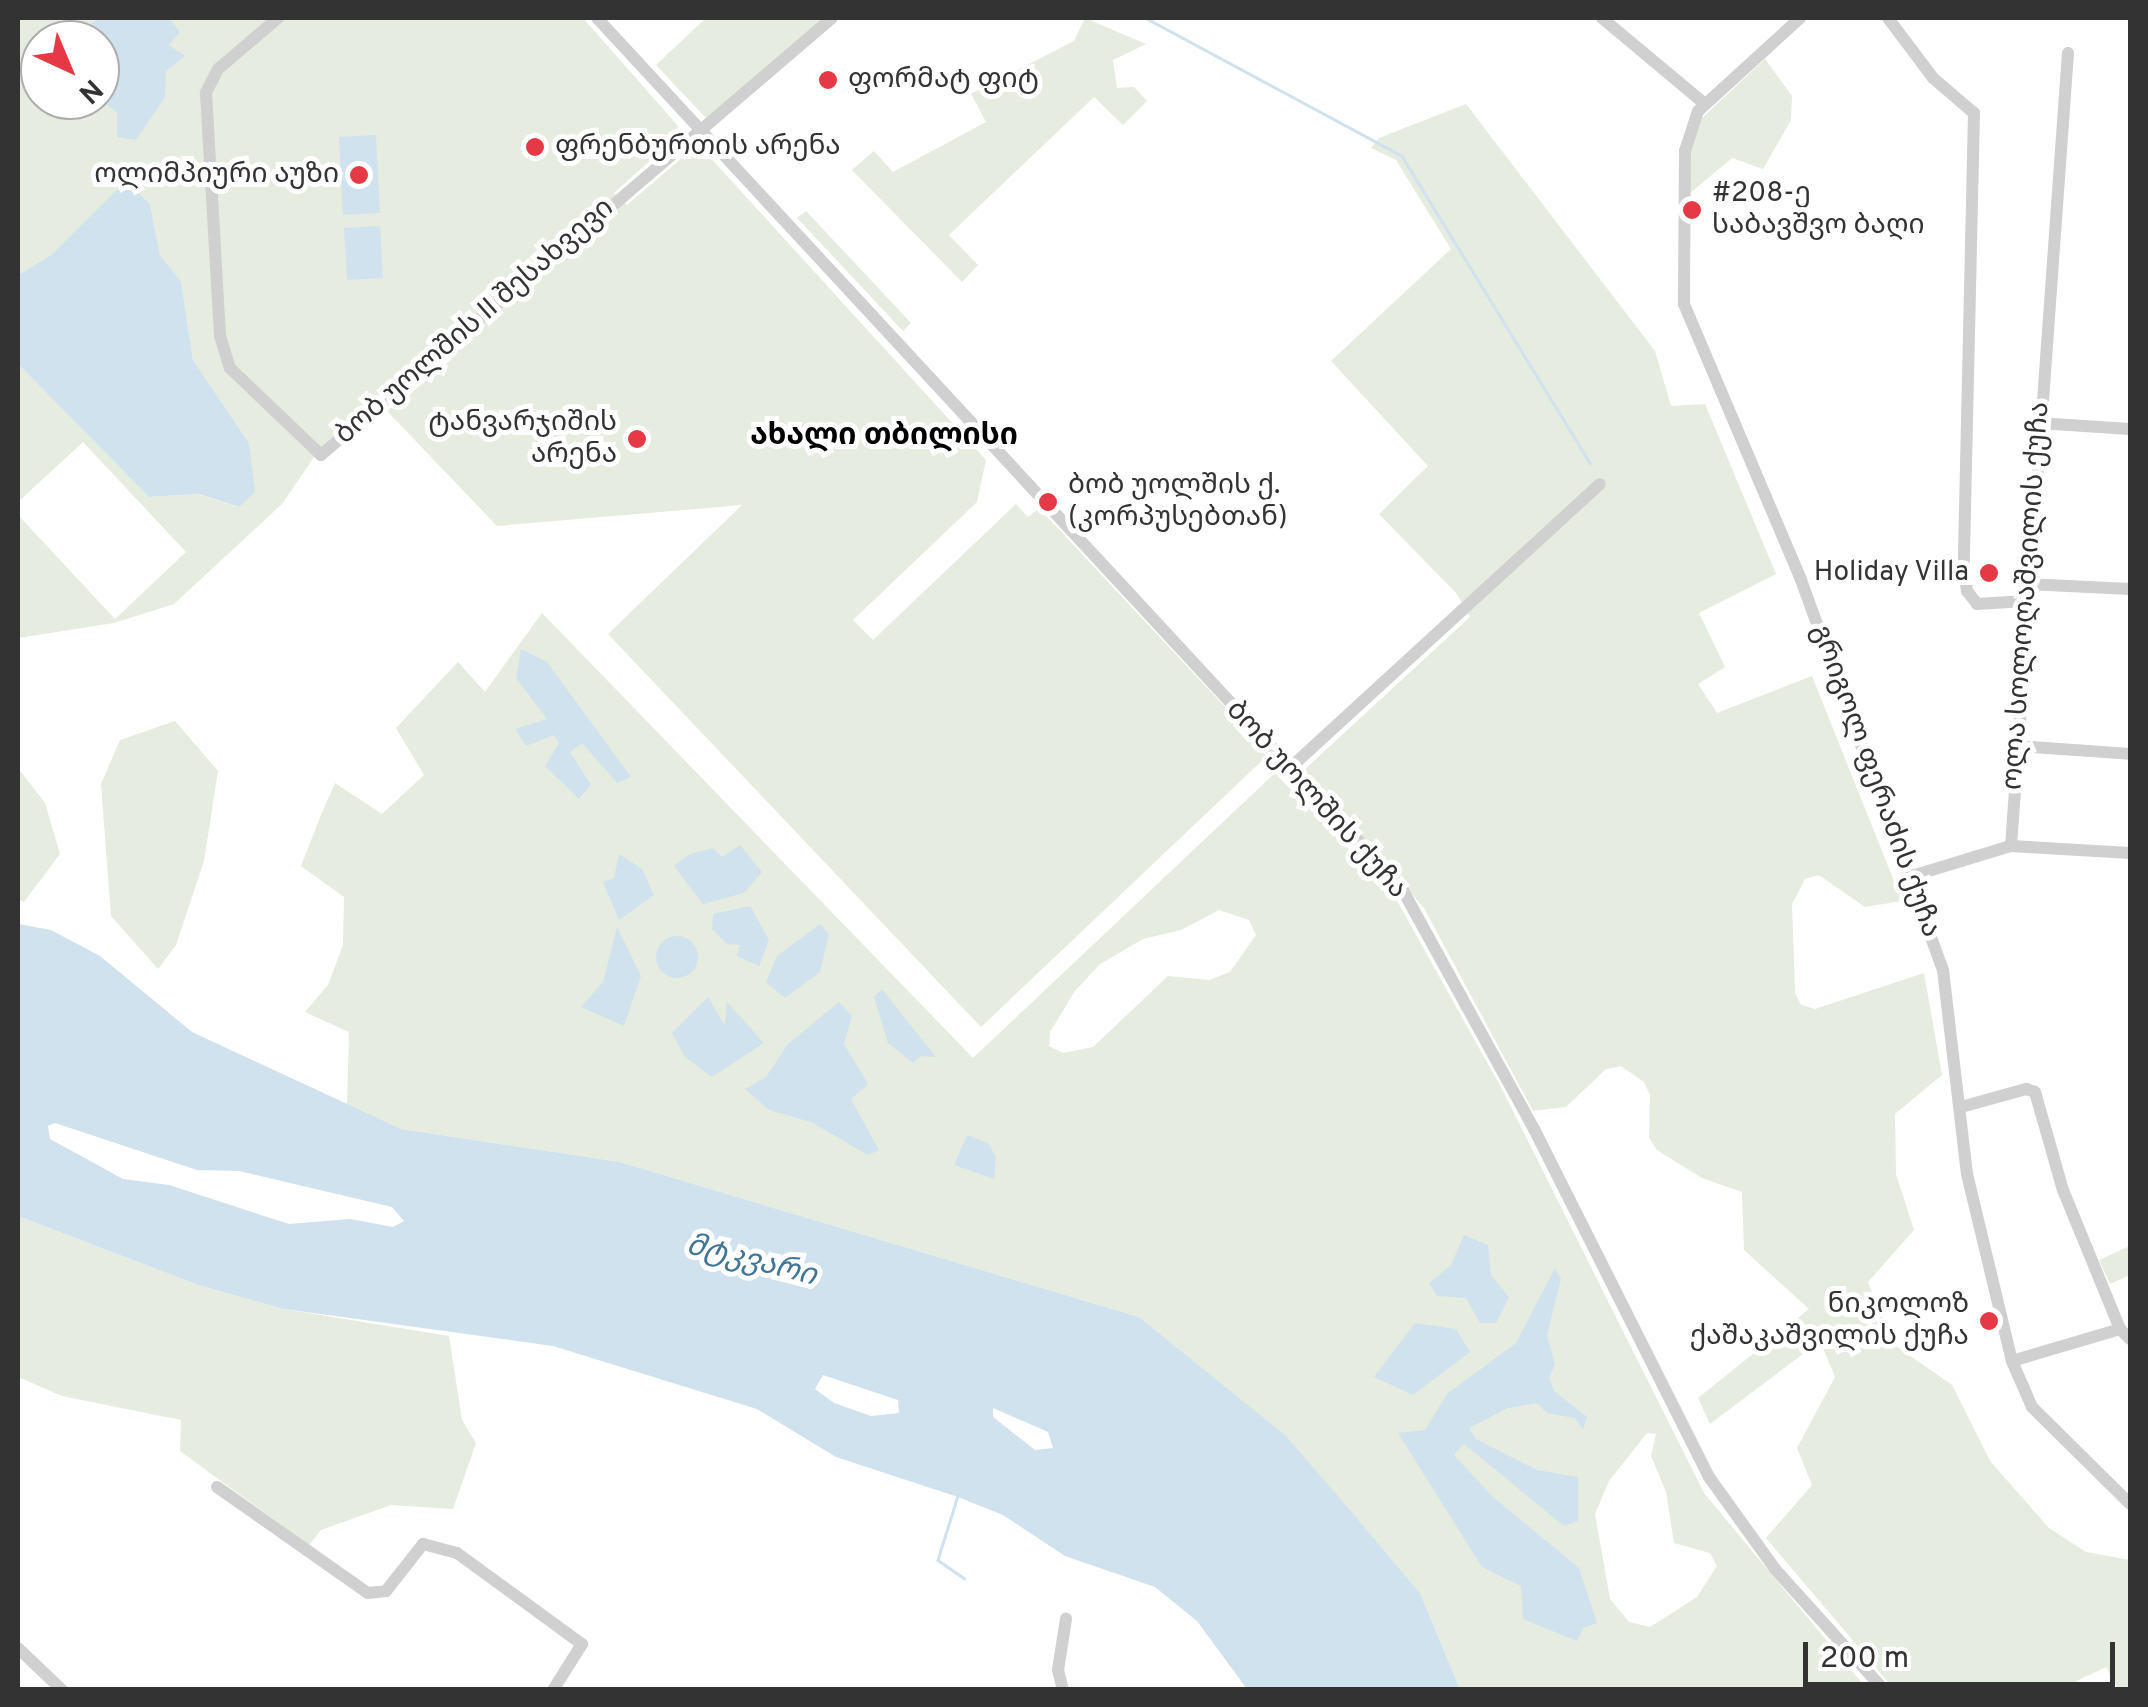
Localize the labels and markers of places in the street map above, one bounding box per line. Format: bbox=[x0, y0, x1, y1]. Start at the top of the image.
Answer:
place label: ფორმატ ფიტ bbox=[848, 63, 1039, 97]
marker: ფორმატ ფიტ bbox=[817, 69, 839, 91]
place label: ფრენბურთის არენა bbox=[555, 130, 841, 164]
marker: ფრენბურთის არენა bbox=[524, 136, 546, 158]
place label: ოლიმპიური აუზი bbox=[94, 158, 339, 192]
marker: ოლიმპიური აუზი bbox=[348, 164, 370, 186]
place label: #208-ე საბავშვო ბაღი bbox=[1712, 177, 1924, 243]
marker: #208-ე საბავშვო ბაღი bbox=[1681, 199, 1703, 221]
place label: ტანვარჯიშის არენა bbox=[428, 406, 617, 472]
marker: ტანვარჯიშის არენა bbox=[626, 428, 648, 450]
place label: ბობ უოლშის ქ. (კორპუსებთან) bbox=[1068, 469, 1288, 535]
marker: ბობ უოლშის ქ. (კორპუსებთან) bbox=[1037, 491, 1059, 513]
place label: Holiday Villa bbox=[1813, 556, 1969, 590]
marker: Holiday Villa bbox=[1978, 562, 2000, 584]
place label: ნიკოლოზ ქაშაკაშვილის ქუჩა bbox=[1690, 1288, 1969, 1354]
marker: ნიკოლოზ ქაშაკაშვილის ქუჩა bbox=[1978, 1310, 2000, 1332]

